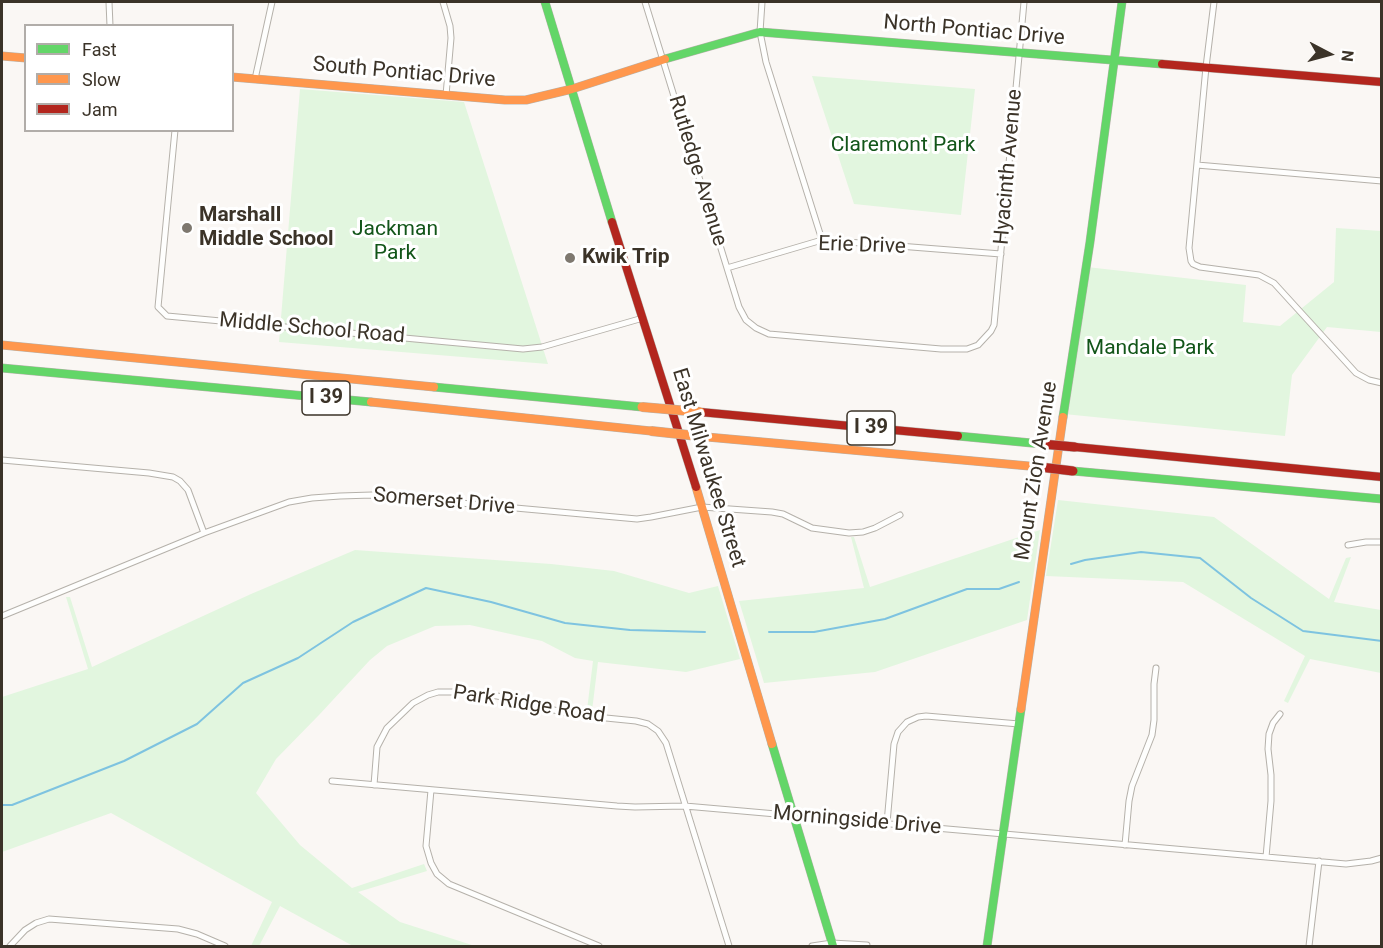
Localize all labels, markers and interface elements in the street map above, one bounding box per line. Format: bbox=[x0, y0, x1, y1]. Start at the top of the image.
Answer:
street label: North Pontiac Drive bbox=[882, 11, 1066, 51]
legend bbox=[24, 24, 234, 132]
north arrow bbox=[1299, 24, 1359, 84]
text: Fast bbox=[82, 39, 117, 60]
text: N bbox=[1337, 49, 1357, 63]
street label: South Pontiac Drive bbox=[312, 52, 496, 94]
text: Slow bbox=[82, 69, 121, 90]
street label: Hyacinth Avenue bbox=[990, 88, 1028, 246]
street label: Rutledge Avenue bbox=[662, 93, 732, 249]
text: Jam bbox=[82, 99, 118, 120]
park label: Claremont Park bbox=[831, 133, 975, 159]
place label: Marshall Middle School bbox=[199, 203, 334, 253]
park label: Jackman Park bbox=[352, 217, 438, 267]
marker: Marshall Middle School bbox=[180, 221, 194, 235]
street label: Erie Drive bbox=[818, 232, 906, 260]
place label: Kwik Trip bbox=[582, 245, 669, 271]
marker: Kwik Trip bbox=[563, 251, 577, 265]
street label: Middle School Road bbox=[218, 308, 406, 350]
park label: Mandale Park bbox=[1086, 336, 1214, 362]
street label: East Milwaukee Street bbox=[666, 365, 750, 571]
street label: Mount Zion Avenue bbox=[1010, 380, 1064, 562]
road number: I 39 bbox=[302, 381, 350, 415]
road number: I 39 bbox=[847, 411, 895, 445]
street label: Somerset Drive bbox=[372, 483, 516, 521]
street label: Park Ridge Road bbox=[451, 681, 607, 729]
street label: Morningside Drive bbox=[772, 801, 942, 841]

